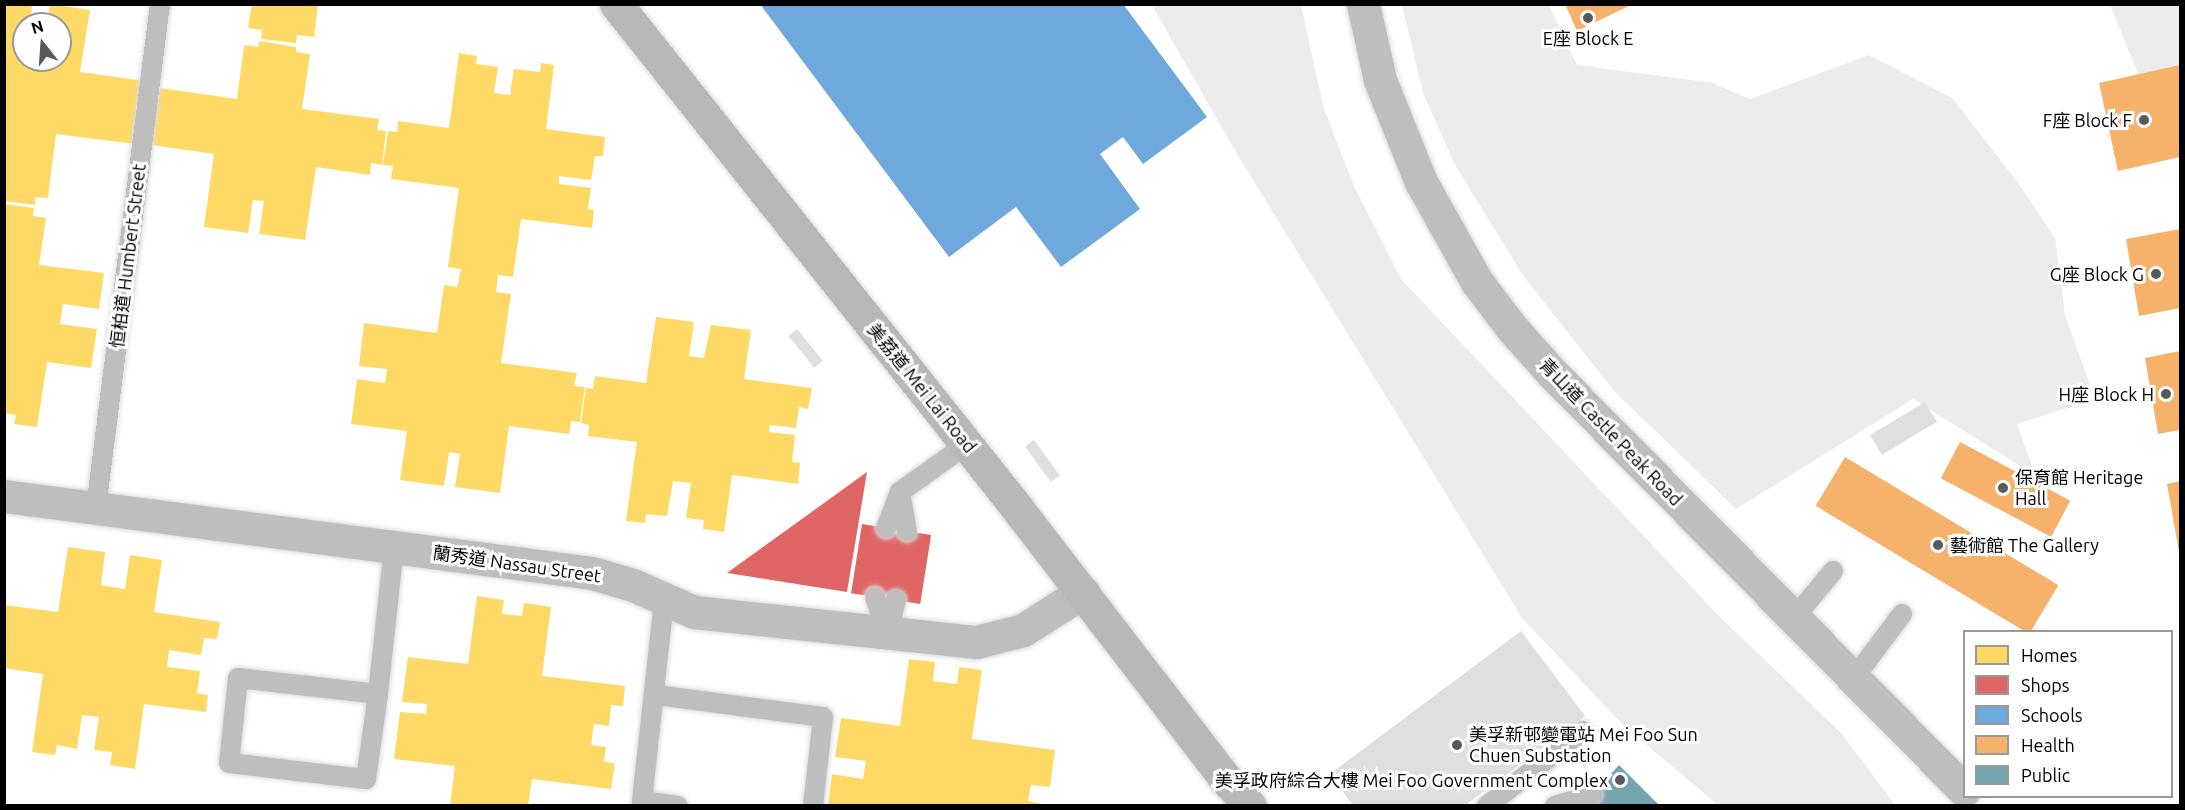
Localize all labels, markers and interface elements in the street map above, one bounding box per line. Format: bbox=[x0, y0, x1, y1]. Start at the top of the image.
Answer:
marker: E座 Block E bbox=[1581, 11, 1595, 25]
north arrow bbox=[12, 12, 72, 72]
text: N bbox=[29, 16, 46, 37]
place label: E座 Block E bbox=[1543, 27, 1633, 49]
place label: F座 Block F bbox=[2043, 109, 2132, 131]
marker: F座 Block F bbox=[2137, 113, 2151, 127]
street label: 恒柏道 Humbert Street bbox=[106, 163, 150, 349]
place label: G座 Block G bbox=[2050, 263, 2144, 285]
marker: G座 Block G bbox=[2149, 267, 2163, 281]
street label: 美荔道 Mei Lai Road bbox=[863, 319, 981, 457]
street label: 青山道 Castle Peak Road bbox=[1535, 354, 1687, 510]
place label: H座 Block H bbox=[2059, 383, 2154, 405]
marker: H座 Block H bbox=[2159, 387, 2173, 401]
place label: 保育館 Heritage Hall bbox=[2015, 467, 2143, 510]
marker: 保育館 Heritage Hall bbox=[1996, 481, 2010, 495]
place label: 藝術館 The Gallery bbox=[1950, 534, 2099, 556]
marker: 藝術館 The Gallery bbox=[1931, 538, 1945, 552]
street label: 蘭秀道 Nassau Street bbox=[431, 541, 603, 587]
legend bbox=[1963, 630, 2173, 798]
text: Homes bbox=[2021, 645, 2077, 665]
text: Shops bbox=[2021, 675, 2070, 695]
text: Schools bbox=[2021, 705, 2083, 725]
place label: 美孚新邨變電站 Mei Foo Sun Chuen Substation bbox=[1469, 724, 1698, 766]
text: Health bbox=[2021, 735, 2075, 755]
marker: 美孚新邨變電站 Mei Foo Sun Chuen Substation bbox=[1450, 738, 1464, 752]
text: Public bbox=[2021, 765, 2070, 785]
place label: 美孚政府綜合大樓 Mei Foo Government Complex bbox=[1215, 769, 1608, 791]
marker: 美孚政府綜合大樓 Mei Foo Government Complex bbox=[1613, 773, 1627, 787]

